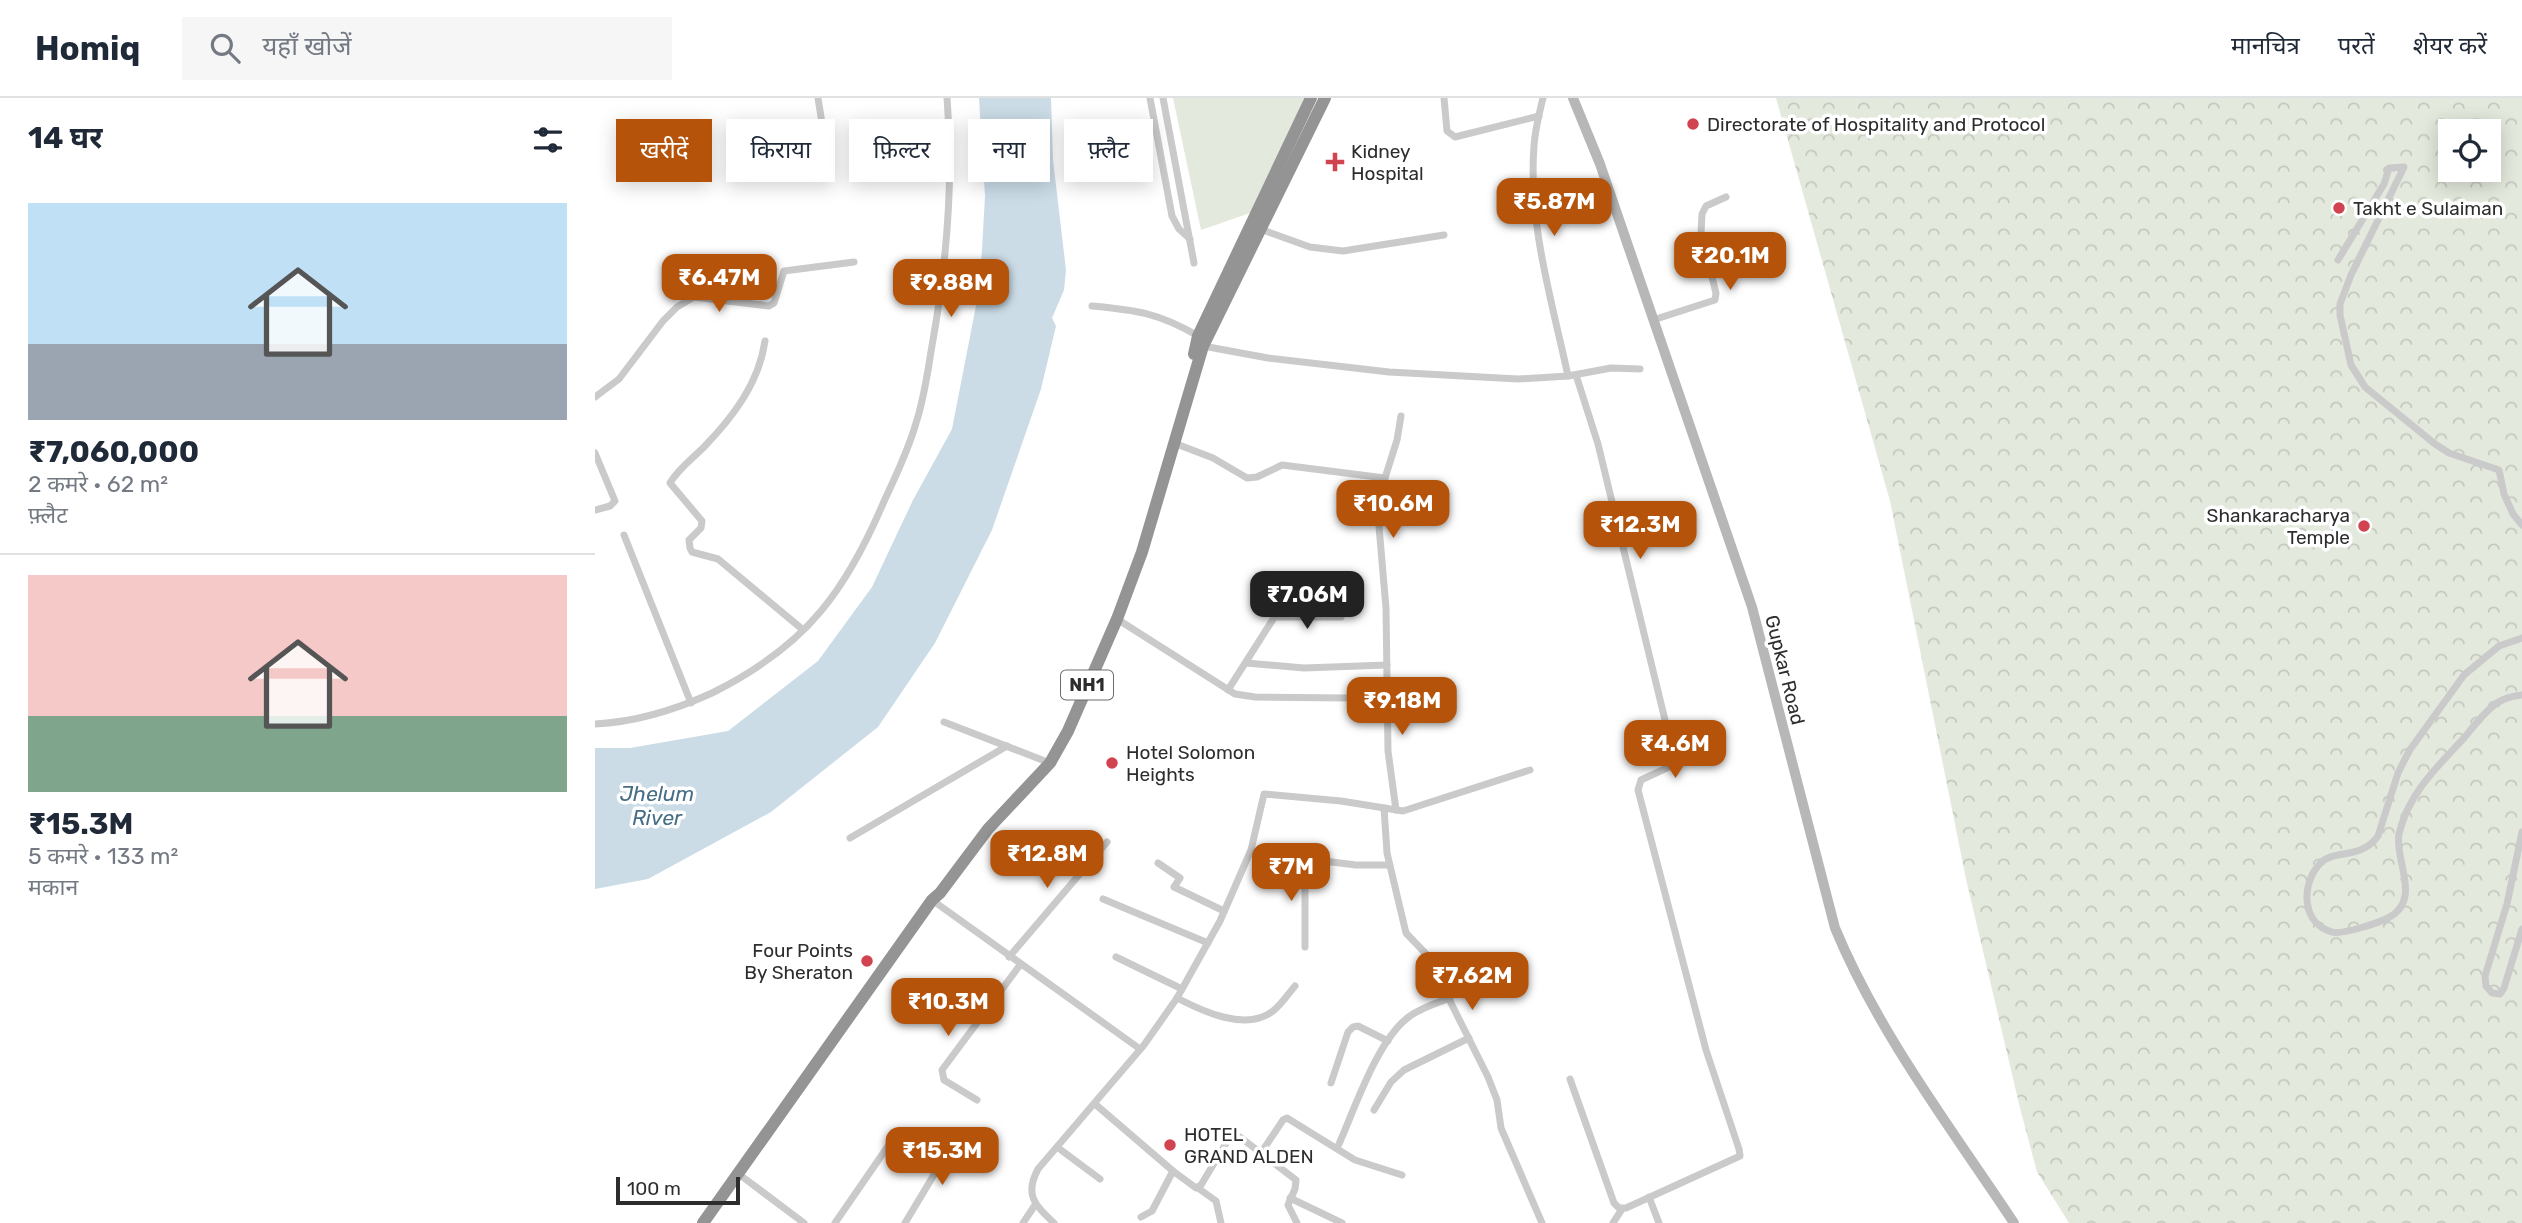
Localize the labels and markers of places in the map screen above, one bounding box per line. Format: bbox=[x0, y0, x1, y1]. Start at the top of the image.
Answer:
place label: Directorate of Hospitality and Protocol bbox=[1707, 113, 2045, 136]
marker: Directorate of Hospitality and Protocol bbox=[1685, 116, 1701, 132]
place label: Kidney Hospital bbox=[1351, 140, 1424, 185]
marker: Kidney Hospital bbox=[1325, 152, 1345, 172]
pin: ₹5.87M bbox=[1497, 178, 1611, 238]
place label: Takht e Sulaiman bbox=[2353, 197, 2503, 220]
marker: Takht e Sulaiman bbox=[2331, 200, 2347, 216]
pin: ₹20.1M bbox=[1673, 232, 1787, 292]
pin: ₹6.47M bbox=[662, 254, 776, 314]
pin: ₹9.88M bbox=[894, 260, 1008, 319]
pin: ₹10.6M bbox=[1336, 480, 1450, 540]
pin: ₹12.3M bbox=[1583, 502, 1697, 561]
place label: Shankaracharya Temple bbox=[2207, 504, 2350, 549]
marker: Shankaracharya Temple bbox=[2356, 518, 2372, 534]
pin: ₹7.06M bbox=[1250, 572, 1364, 631]
pin: ₹9.18M bbox=[1345, 678, 1459, 737]
pin: ₹4.6M bbox=[1626, 720, 1724, 780]
place label: Hotel Solomon Heights bbox=[1126, 741, 1255, 786]
marker: Hotel Solomon Heights bbox=[1104, 755, 1120, 771]
pin: ₹12.8M bbox=[990, 830, 1104, 890]
pin: ₹7M bbox=[1257, 844, 1325, 903]
place label: Four Points By Sheraton bbox=[744, 939, 853, 984]
marker: Four Points By Sheraton bbox=[859, 953, 875, 969]
pin: ₹7.62M bbox=[1415, 953, 1529, 1012]
pin: ₹10.3M bbox=[891, 978, 1005, 1038]
place label: HOTEL GRAND ALDEN bbox=[1184, 1123, 1314, 1168]
pin: ₹15.3M bbox=[885, 1128, 999, 1187]
marker: HOTEL GRAND ALDEN bbox=[1162, 1137, 1178, 1153]

